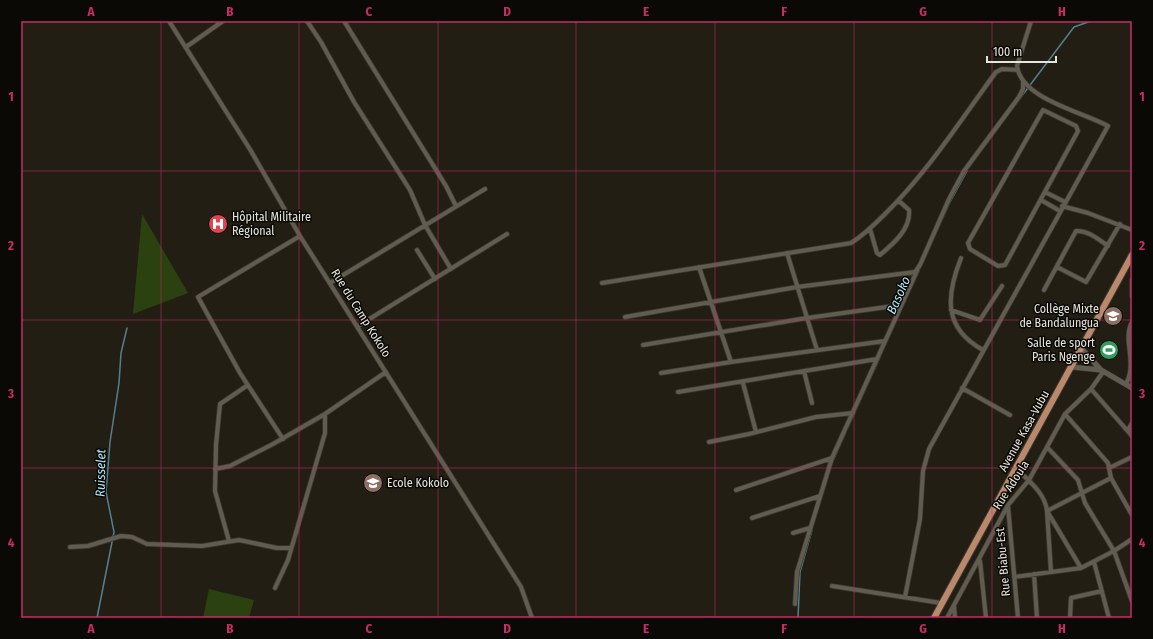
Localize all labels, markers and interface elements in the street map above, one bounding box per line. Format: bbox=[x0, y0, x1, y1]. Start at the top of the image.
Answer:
text: A bbox=[86, 4, 95, 19]
text: B bbox=[226, 4, 234, 19]
text: C bbox=[366, 4, 373, 19]
text: D bbox=[503, 4, 511, 19]
text: E bbox=[643, 4, 649, 19]
text: F bbox=[781, 4, 787, 19]
text: G bbox=[919, 4, 927, 19]
text: H bbox=[1058, 4, 1066, 19]
scale bar bbox=[987, 38, 1056, 64]
text: 100 m bbox=[993, 45, 1022, 59]
text: 1 bbox=[8, 89, 14, 104]
text: 1 bbox=[1139, 89, 1145, 104]
place label: Hôpital Militaire Régional bbox=[232, 210, 311, 238]
hospital icon: Hôpital Militaire Régional bbox=[207, 213, 229, 235]
text: 2 bbox=[7, 238, 14, 253]
text: 2 bbox=[1138, 238, 1145, 253]
street label: Rue du Camp Kokolo bbox=[328, 266, 394, 360]
water label: Basoko bbox=[884, 274, 913, 316]
place label: Collège Mixte de Bandalungua bbox=[1019, 302, 1099, 330]
school or university icon: Collège Mixte de Bandalungua bbox=[1102, 305, 1124, 327]
place label: Salle de sport Paris Ngenge bbox=[1027, 336, 1095, 364]
sports icon: Salle de sport Paris Ngenge bbox=[1098, 339, 1120, 361]
text: 3 bbox=[7, 386, 14, 401]
text: 3 bbox=[1138, 386, 1145, 401]
street label: Avenue Kasa-Vubu bbox=[996, 388, 1052, 474]
water label: Ruisselet bbox=[93, 448, 108, 497]
street label: Rue Adoula bbox=[990, 458, 1032, 512]
school or university icon: Ecole Kokolo bbox=[362, 472, 384, 494]
place label: Ecole Kokolo bbox=[387, 476, 449, 490]
street label: Rue Biabu-Est bbox=[993, 527, 1013, 597]
text: 4 bbox=[8, 535, 15, 550]
text: 4 bbox=[1139, 535, 1146, 550]
text: A bbox=[86, 621, 95, 636]
text: B bbox=[226, 621, 234, 636]
text: C bbox=[366, 621, 373, 636]
text: D bbox=[503, 621, 511, 636]
text: E bbox=[643, 621, 649, 636]
text: F bbox=[781, 621, 787, 636]
text: G bbox=[919, 621, 927, 636]
text: H bbox=[1058, 621, 1066, 636]

